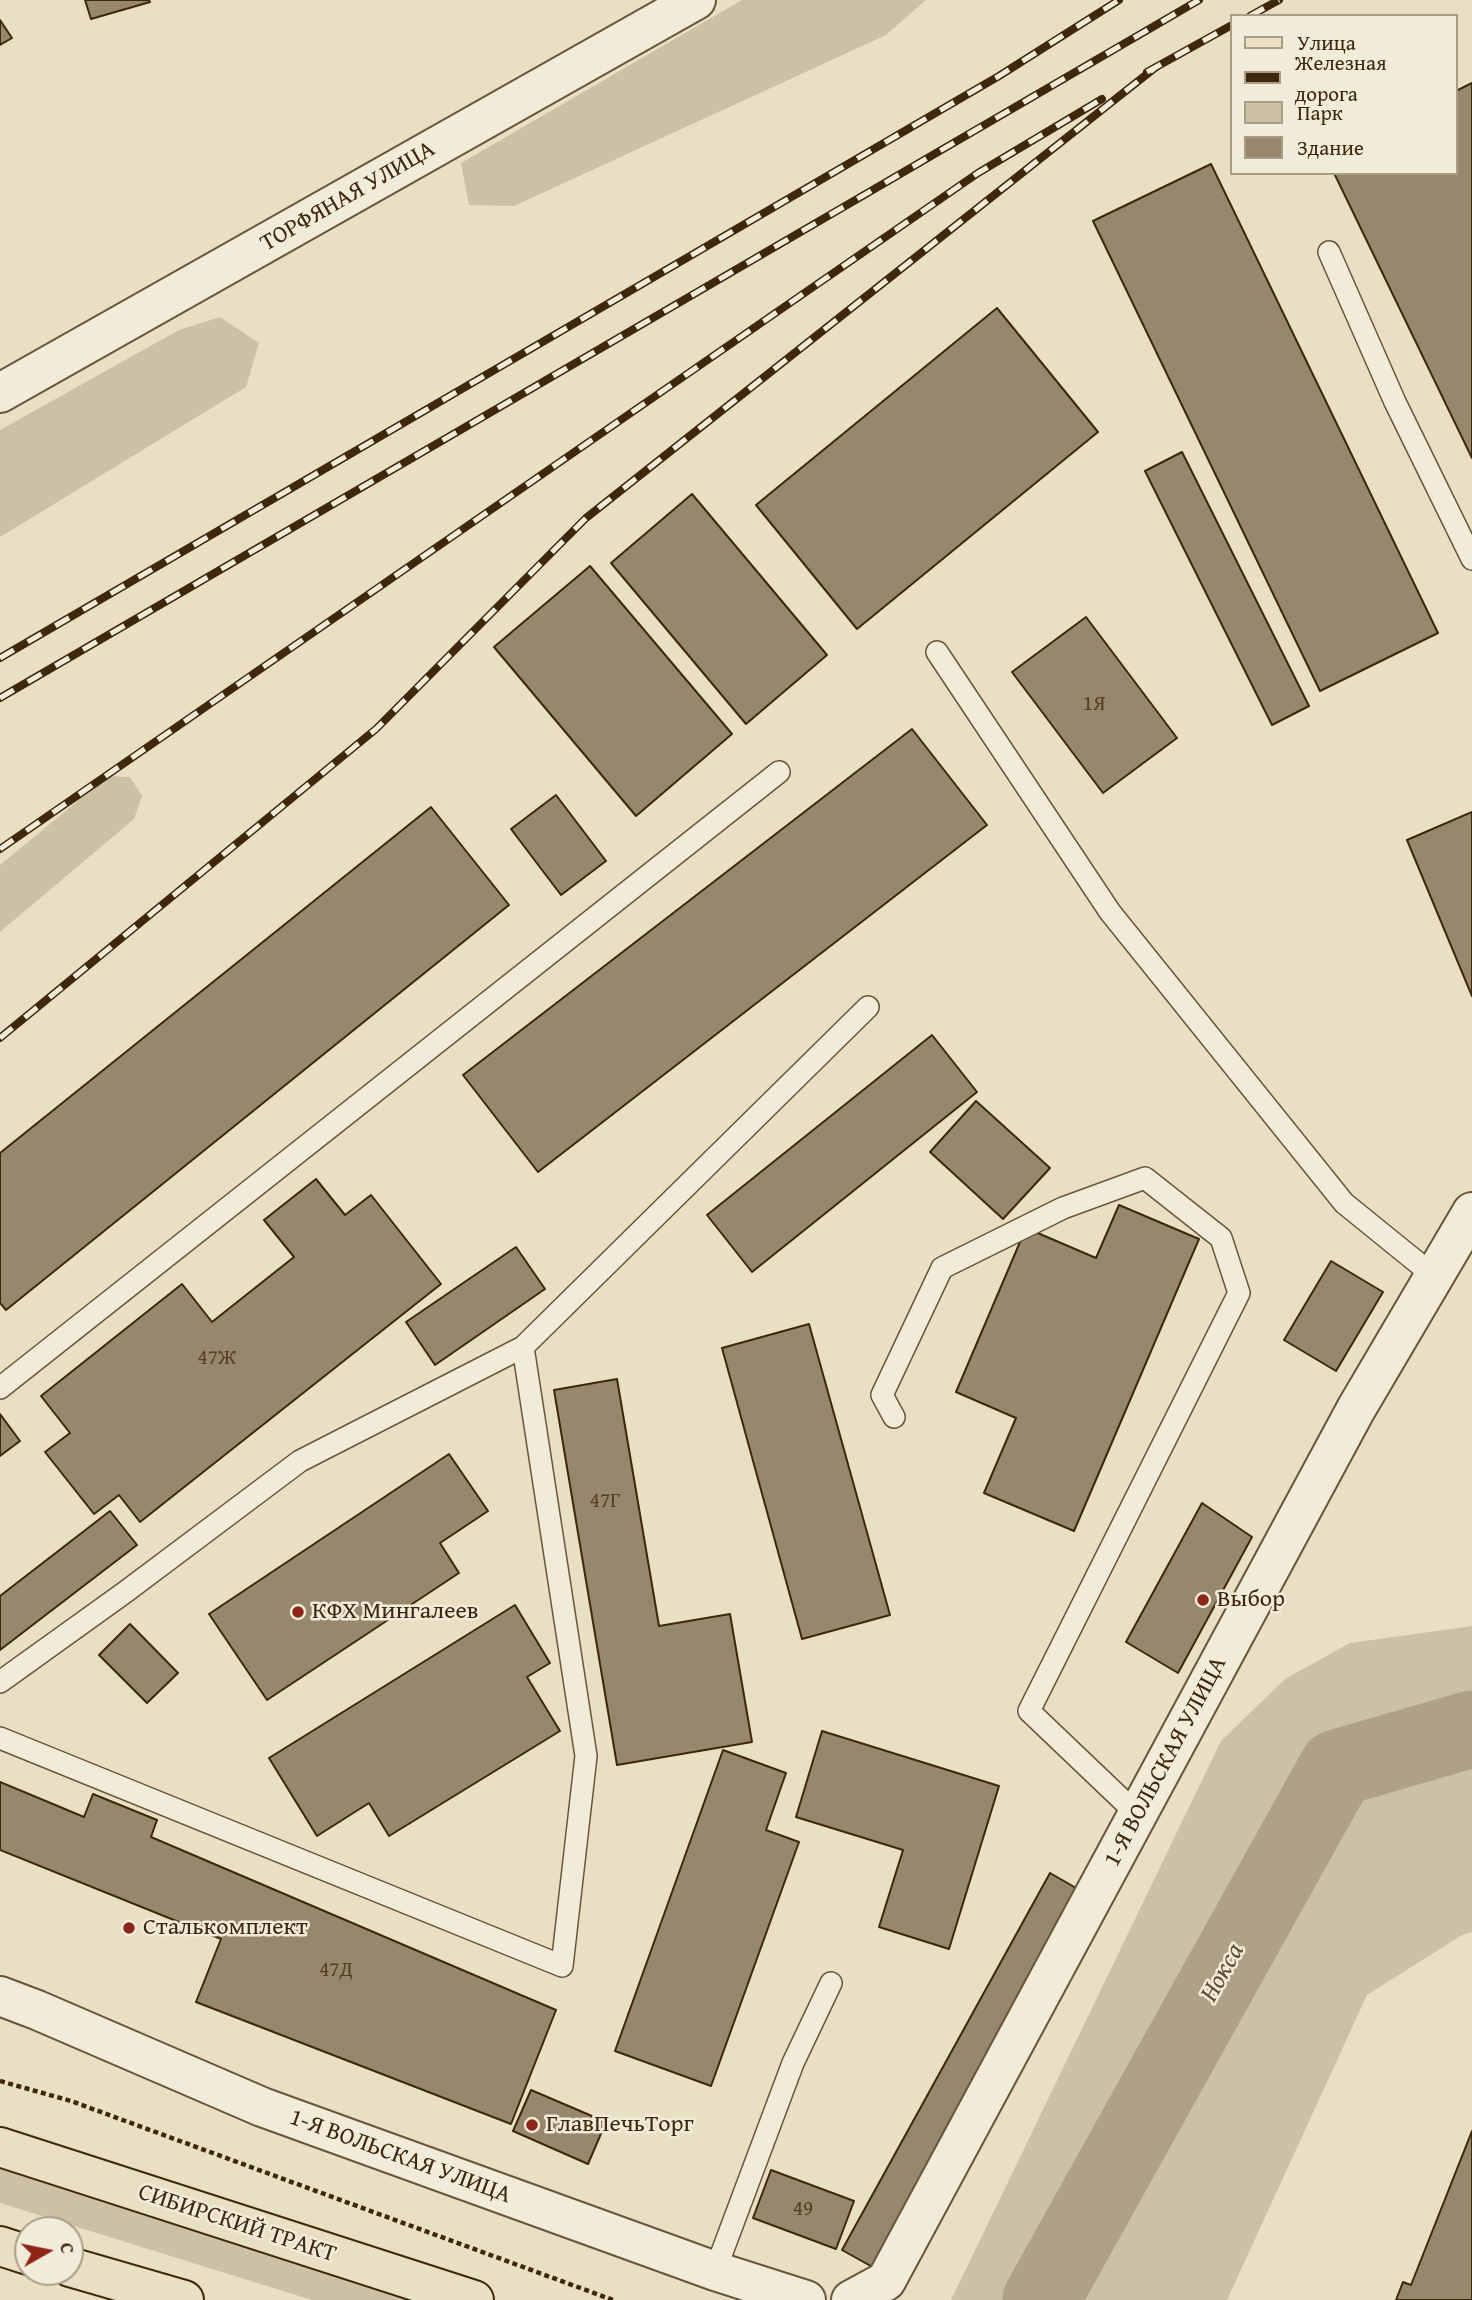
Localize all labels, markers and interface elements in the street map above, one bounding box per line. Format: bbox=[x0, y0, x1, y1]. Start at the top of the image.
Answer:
legend bbox=[1230, 14, 1458, 175]
text: Улица bbox=[1297, 27, 1356, 58]
text: Железная дорога bbox=[1295, 47, 1387, 109]
text: Парк bbox=[1297, 97, 1343, 128]
text: Здание bbox=[1297, 132, 1364, 163]
street label: ТОРФЯНАЯ УЛИЦА bbox=[256, 135, 440, 259]
house number: 1Я bbox=[1083, 692, 1105, 718]
house number: 47Ж bbox=[198, 1346, 236, 1372]
house number: 47Г bbox=[590, 1489, 620, 1515]
place label: Выбор bbox=[1217, 1586, 1285, 1614]
marker: Выбор bbox=[1195, 1592, 1211, 1608]
place label: КФХ Мингалеев bbox=[312, 1598, 479, 1626]
marker: КФХ Мингалеев bbox=[290, 1604, 306, 1620]
street label: 1-Я ВОЛЬСКАЯ УЛИЦА bbox=[1098, 1652, 1234, 1872]
place label: Сталькомплект bbox=[143, 1914, 308, 1942]
marker: Сталькомплект bbox=[121, 1920, 137, 1936]
water label: Нокса bbox=[1194, 1938, 1252, 2008]
house number: 47Д bbox=[319, 1958, 353, 1984]
street label: 1-Я ВОЛЬСКАЯ УЛИЦА bbox=[285, 2103, 515, 2211]
place label: ГлавПечьТорг bbox=[546, 2111, 694, 2139]
marker: ГлавПечьТорг bbox=[524, 2117, 540, 2133]
street label: СИБИРСКИЙ ТРАКТ bbox=[134, 2178, 340, 2270]
house number: 49 bbox=[793, 2197, 813, 2223]
north arrow bbox=[14, 2216, 84, 2286]
text: С bbox=[53, 2241, 82, 2256]

